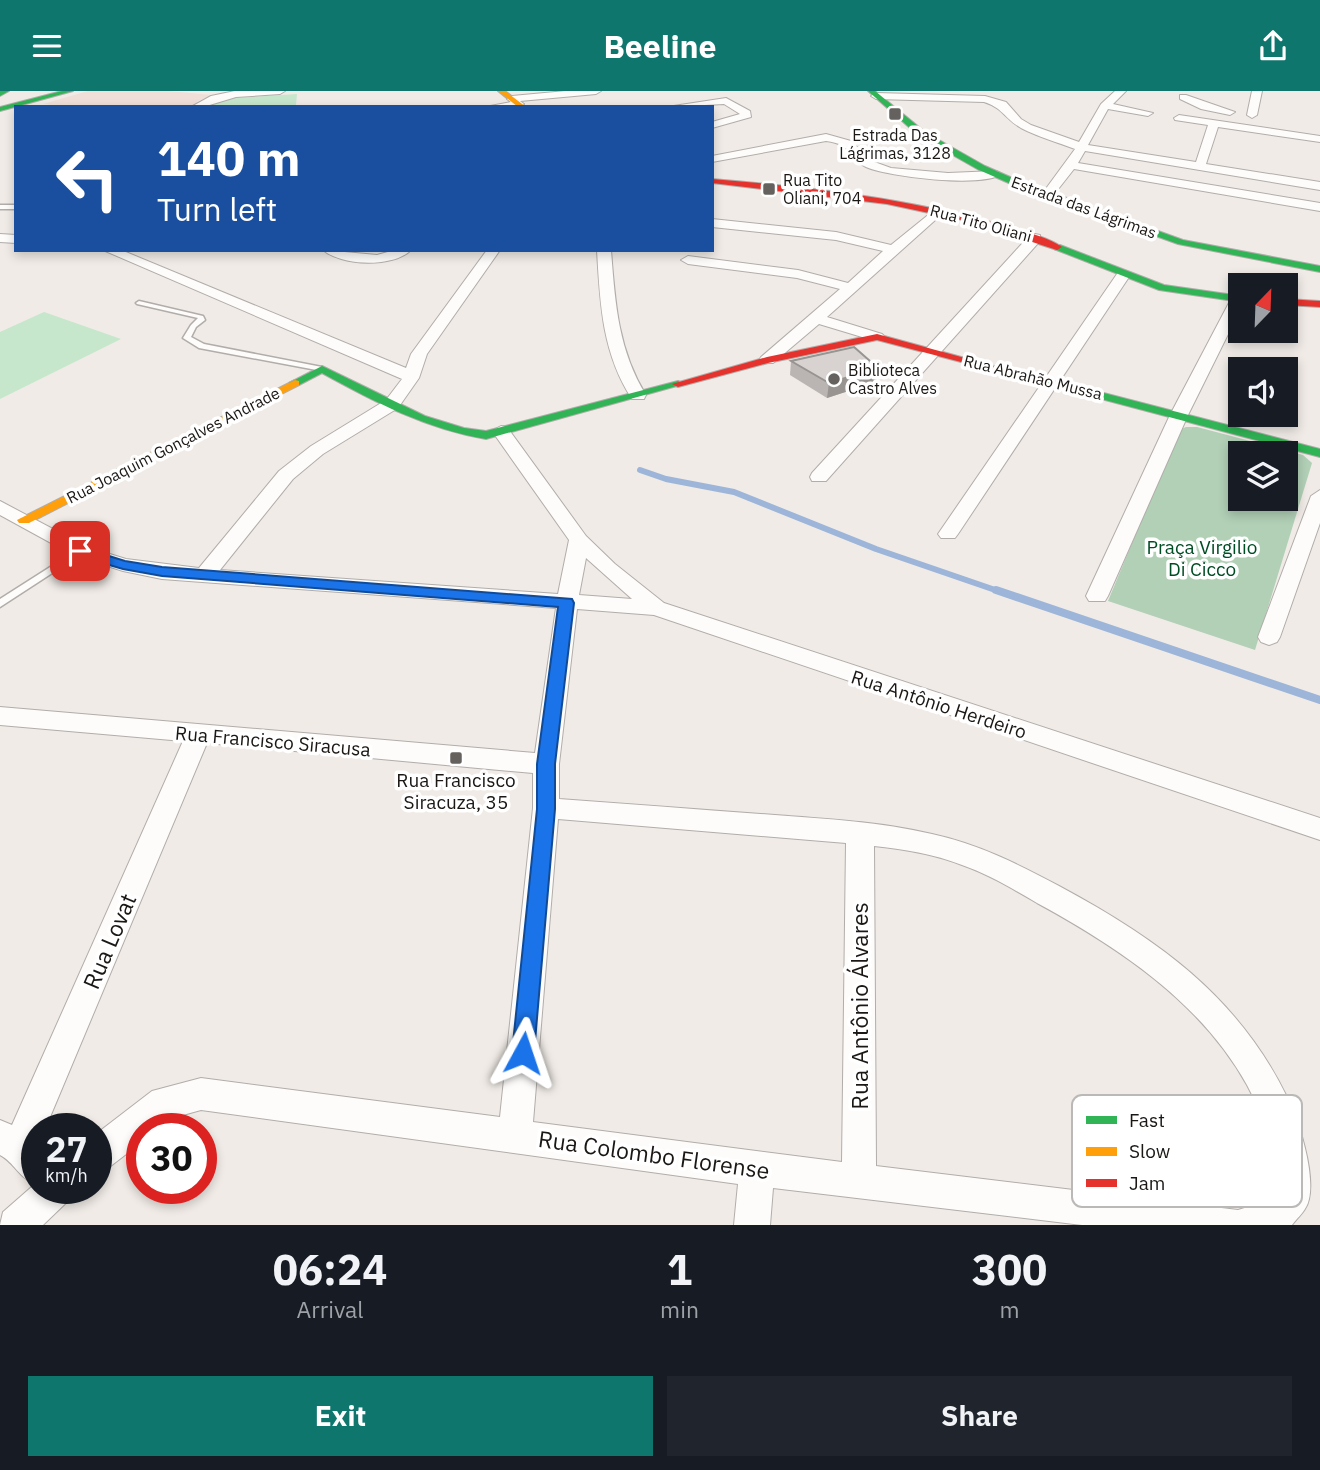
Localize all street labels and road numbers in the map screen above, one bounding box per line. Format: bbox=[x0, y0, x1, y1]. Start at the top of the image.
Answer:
street label: Estrada das Lágrimas bbox=[1009, 171, 1159, 243]
street label: Rua Tito Oliani bbox=[928, 200, 1034, 246]
street label: Rua Abrahão Mussa bbox=[962, 350, 1105, 404]
street label: Rua Joaquim Gonçalves Andrade bbox=[63, 382, 283, 508]
street label: Rua Antônio Herdeiro bbox=[848, 664, 1030, 744]
street label: Rua Francisco Siracusa bbox=[174, 720, 372, 762]
street label: Rua Lovat bbox=[75, 889, 143, 993]
street label: Rua Antônio Álvares bbox=[844, 902, 874, 1110]
street label: Rua Colombo Florense bbox=[536, 1123, 772, 1185]

